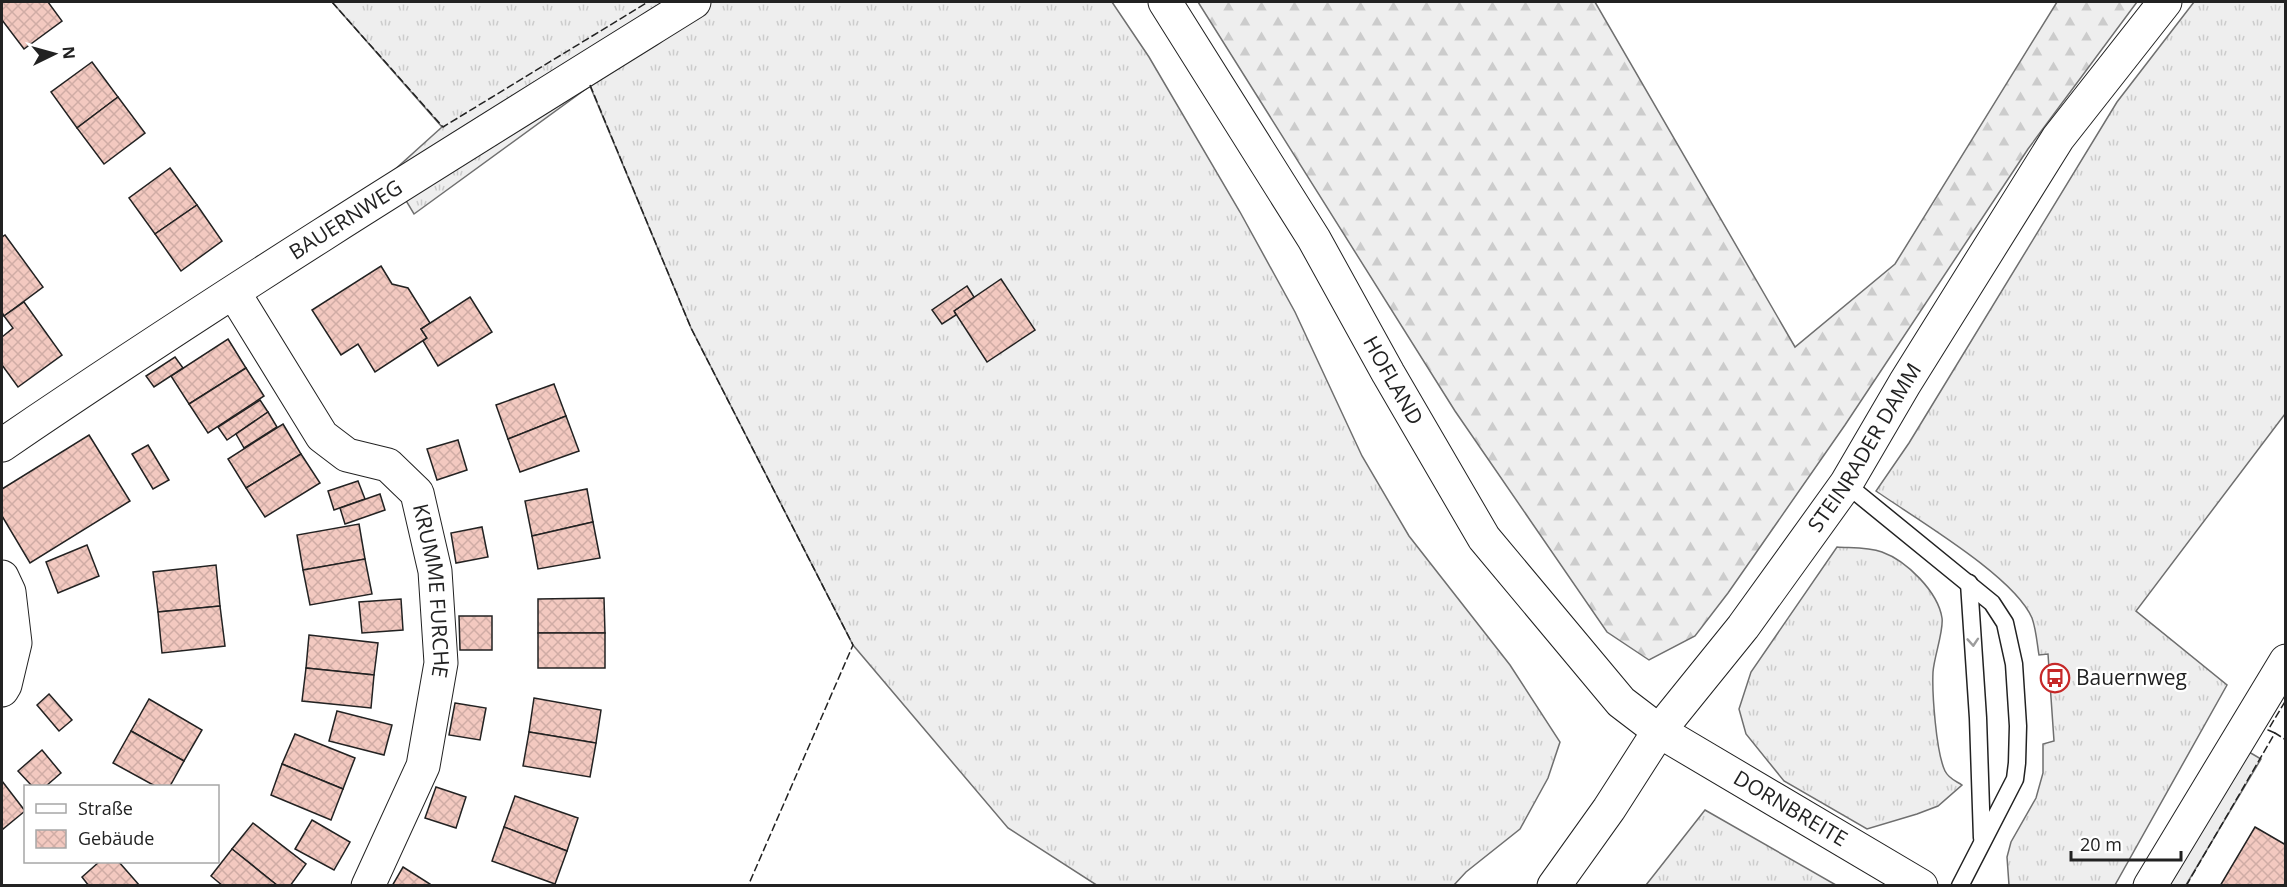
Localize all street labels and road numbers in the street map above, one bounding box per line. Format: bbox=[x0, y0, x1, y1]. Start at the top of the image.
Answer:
street label: BAUERNWEG bbox=[283, 173, 407, 265]
street label: HOFLAND bbox=[1357, 331, 1430, 430]
street label: STEINRADER DAMM bbox=[1801, 357, 1927, 537]
street label: KRUMME FURCHE bbox=[407, 501, 456, 680]
street label: DORNBREITE bbox=[1729, 763, 1853, 852]

